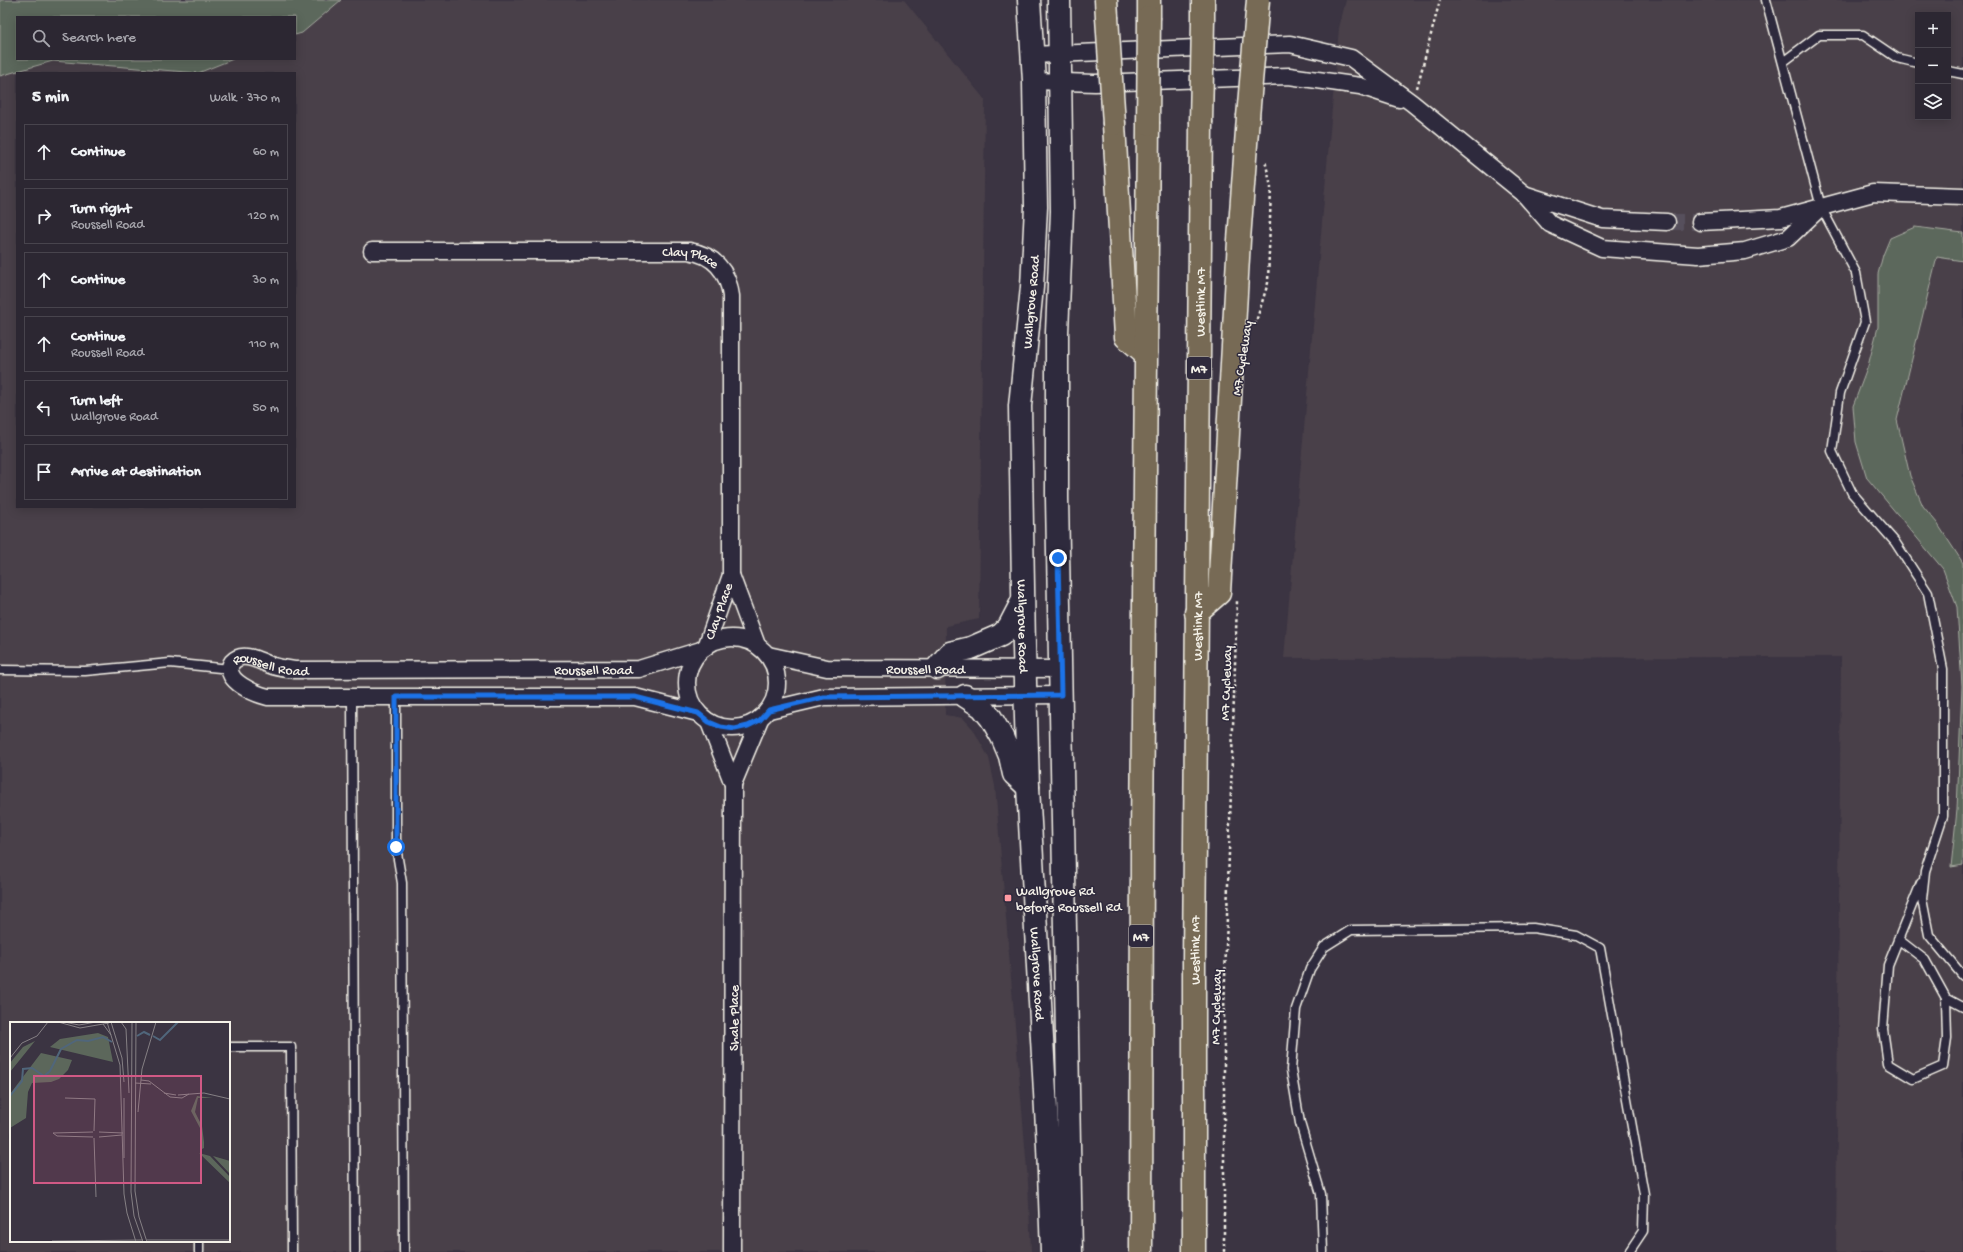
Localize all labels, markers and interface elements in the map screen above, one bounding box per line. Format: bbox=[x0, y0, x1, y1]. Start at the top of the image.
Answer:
map controls bbox=[1915, 12, 1951, 120]
button: + bbox=[1915, 12, 1951, 48]
search box bbox=[16, 16, 296, 60]
icon: search bbox=[30, 27, 52, 49]
text: Search here bbox=[62, 29, 136, 47]
button: − bbox=[1915, 48, 1951, 84]
button: layers bbox=[1915, 84, 1951, 120]
text: 5 min bbox=[32, 88, 69, 108]
text: Walk · 370 m bbox=[210, 91, 280, 106]
icon: ahead bbox=[33, 141, 55, 163]
text: Continue bbox=[71, 143, 125, 161]
text: 60 m bbox=[253, 145, 279, 160]
text: Turn right bbox=[71, 200, 131, 218]
icon: right bbox=[33, 205, 55, 227]
text: 120 m bbox=[248, 209, 279, 224]
text: Roussell Road bbox=[71, 218, 144, 233]
street label: Clay Place bbox=[662, 245, 722, 274]
street label: Wallgrove Road bbox=[1020, 253, 1045, 349]
street label: Westlink M7 bbox=[1193, 267, 1211, 337]
icon: ahead bbox=[33, 269, 55, 291]
text: Continue bbox=[71, 271, 125, 289]
text: 30 m bbox=[253, 273, 279, 288]
street label: M7 Cycleway bbox=[1229, 320, 1258, 397]
text: Continue bbox=[71, 328, 125, 346]
icon: ahead bbox=[33, 333, 55, 355]
text: 110 m bbox=[249, 337, 279, 352]
text: Roussell Road bbox=[71, 346, 144, 361]
road number: M7 bbox=[1187, 357, 1211, 379]
text: Turn left bbox=[71, 392, 122, 410]
icon: left bbox=[33, 397, 55, 419]
text: 50 m bbox=[252, 401, 279, 416]
text: Wallgrove Road bbox=[71, 410, 158, 425]
icon: arrive bbox=[33, 461, 55, 483]
text: Arrive at destination bbox=[71, 463, 201, 481]
route end bbox=[1049, 549, 1067, 567]
street label: Wallgrove Road bbox=[1012, 579, 1031, 675]
street label: Clay Place bbox=[703, 580, 738, 643]
street label: Westlink M7 bbox=[1191, 591, 1208, 661]
street label: M7 Cycleway bbox=[1218, 645, 1237, 721]
street label: Roussell Road bbox=[230, 650, 311, 681]
street label: Roussell Road bbox=[886, 662, 967, 680]
street label: Roussell Road bbox=[554, 663, 635, 680]
route start bbox=[387, 838, 405, 856]
place label: Wallgrove Rd before Roussell Rd bbox=[1016, 884, 1123, 917]
marker: Wallgrove Rd before Roussell Rd bbox=[1003, 893, 1013, 903]
street label: Westlink M7 bbox=[1188, 915, 1205, 985]
road number: M7 bbox=[1129, 925, 1153, 947]
street label: Wallgrove Road bbox=[1025, 927, 1047, 1023]
street label: M7 Cycleway bbox=[1208, 969, 1227, 1045]
street label: Shale Place bbox=[727, 984, 744, 1051]
inset map bbox=[10, 1022, 230, 1242]

